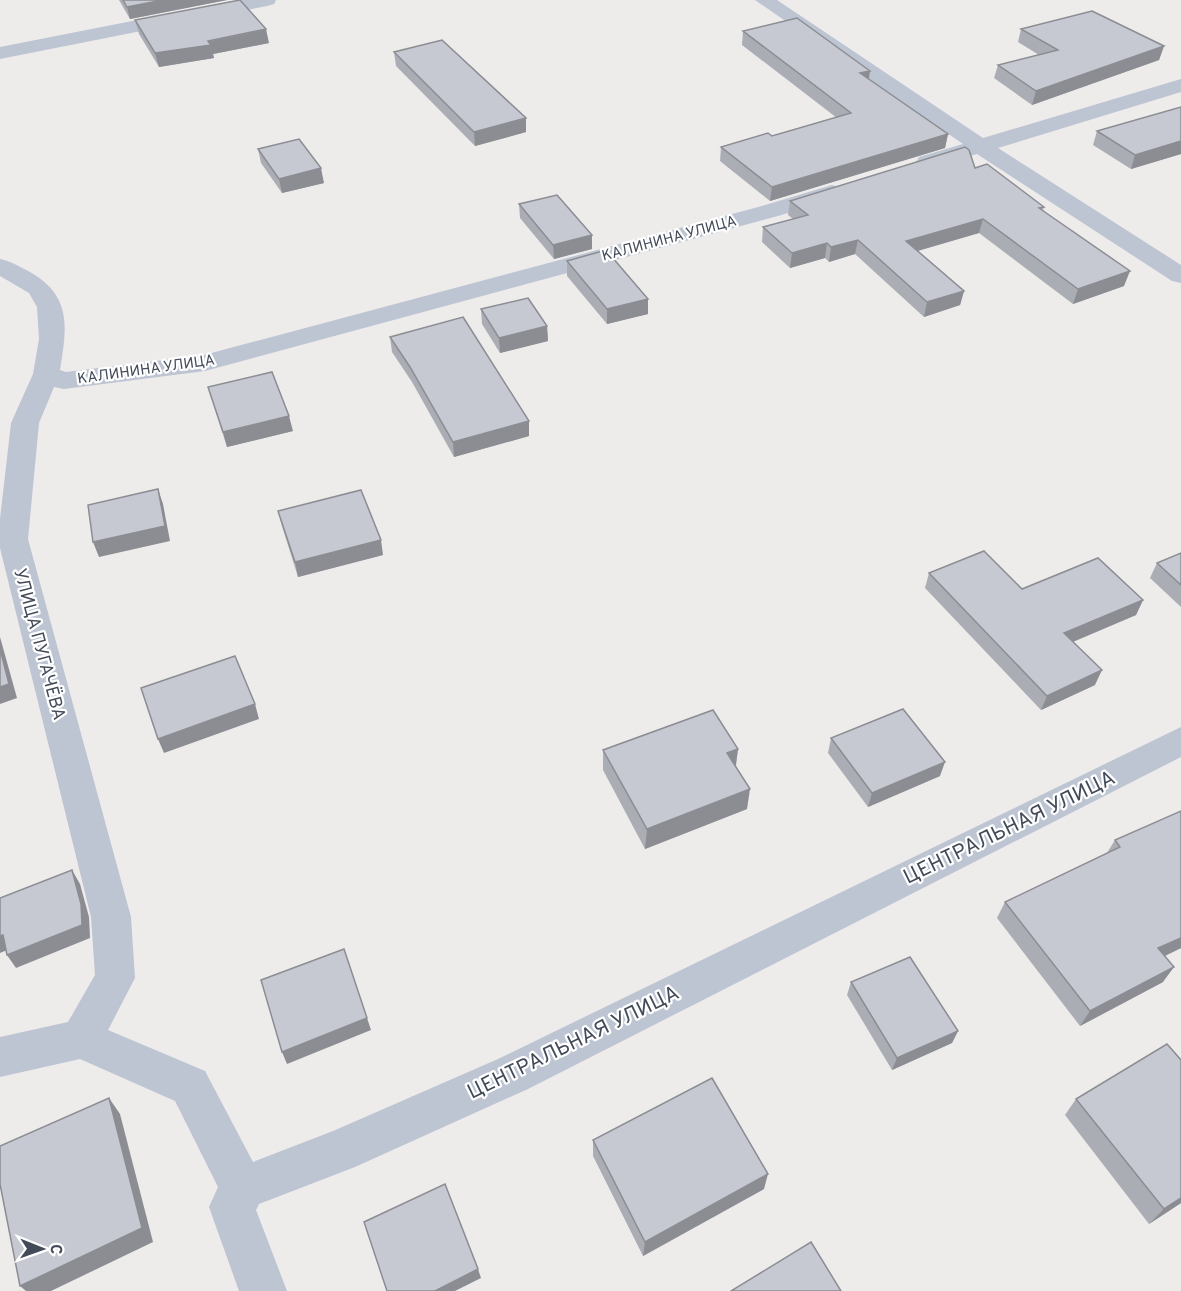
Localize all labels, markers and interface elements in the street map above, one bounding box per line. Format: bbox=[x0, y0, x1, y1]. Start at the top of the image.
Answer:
street label: КАЛИНИНА УЛИЦА bbox=[600, 212, 739, 267]
street label: КАЛИНИНА УЛИЦА bbox=[76, 351, 216, 390]
street label: УЛИЦА ПУГАЧЁВА bbox=[7, 565, 72, 723]
street label: ЦЕНТРАЛЬНАЯ УЛИЦА bbox=[899, 765, 1120, 891]
street label: ЦЕНТРАЛЬНАЯ УЛИЦА bbox=[463, 980, 684, 1106]
north arrow bbox=[12, 1219, 72, 1279]
text: С bbox=[45, 1244, 65, 1255]

